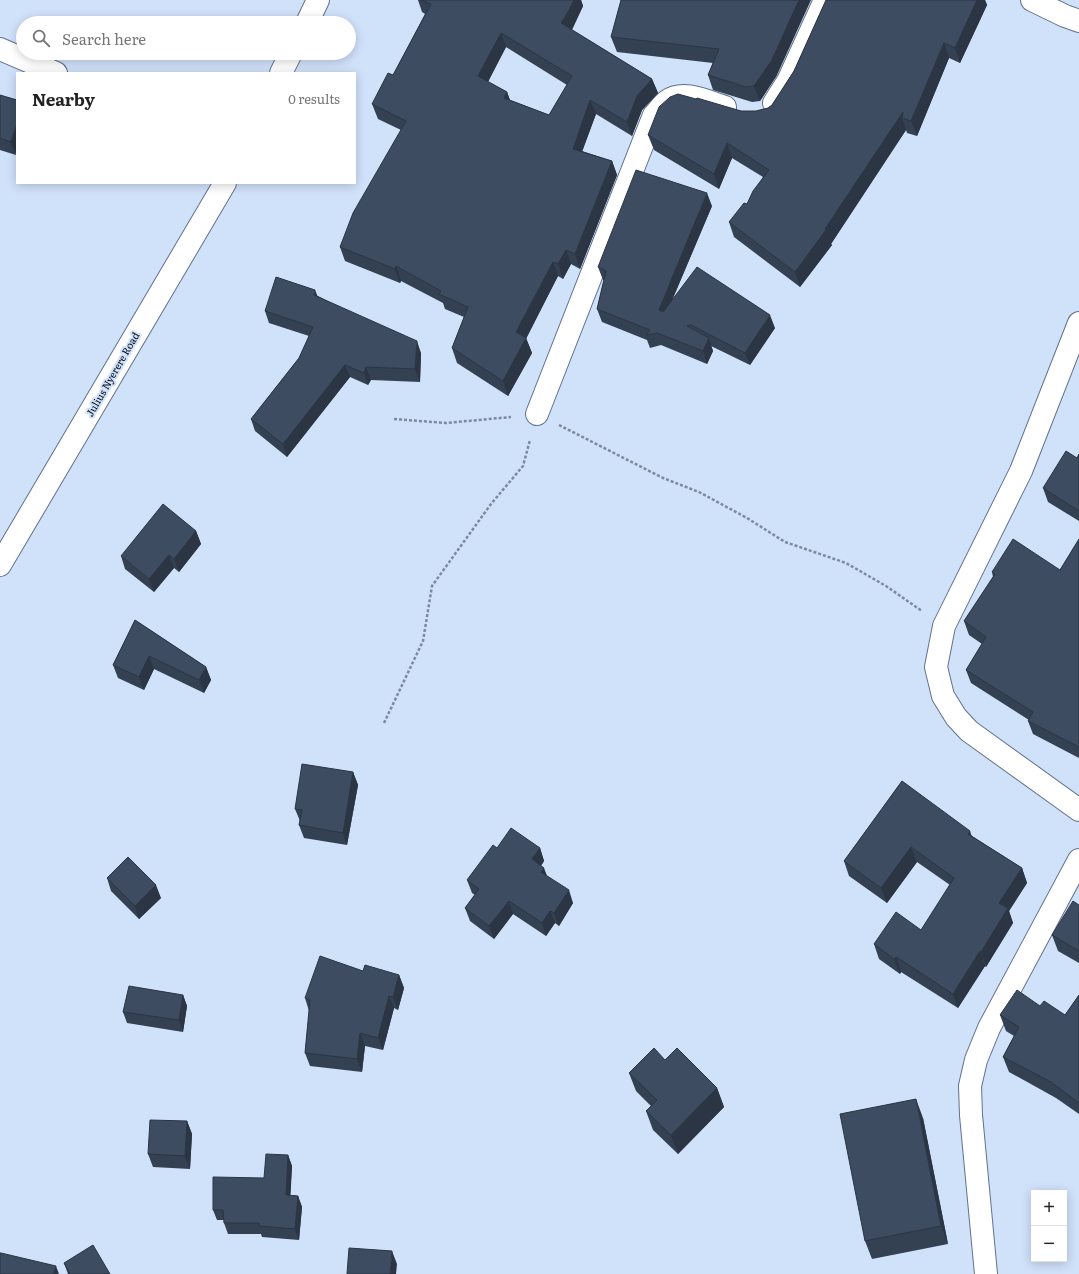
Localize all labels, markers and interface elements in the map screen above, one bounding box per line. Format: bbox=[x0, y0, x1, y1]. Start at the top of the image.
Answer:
search box bbox=[16, 16, 356, 60]
icon: search bbox=[30, 27, 52, 49]
text: Search here bbox=[62, 27, 146, 50]
text: Nearby bbox=[32, 86, 95, 111]
text: 0 results bbox=[288, 89, 340, 108]
street label: Julius Nyerere Road bbox=[82, 329, 142, 419]
map controls bbox=[1031, 1190, 1067, 1262]
button: + bbox=[1031, 1190, 1067, 1226]
button: − bbox=[1031, 1226, 1067, 1262]

